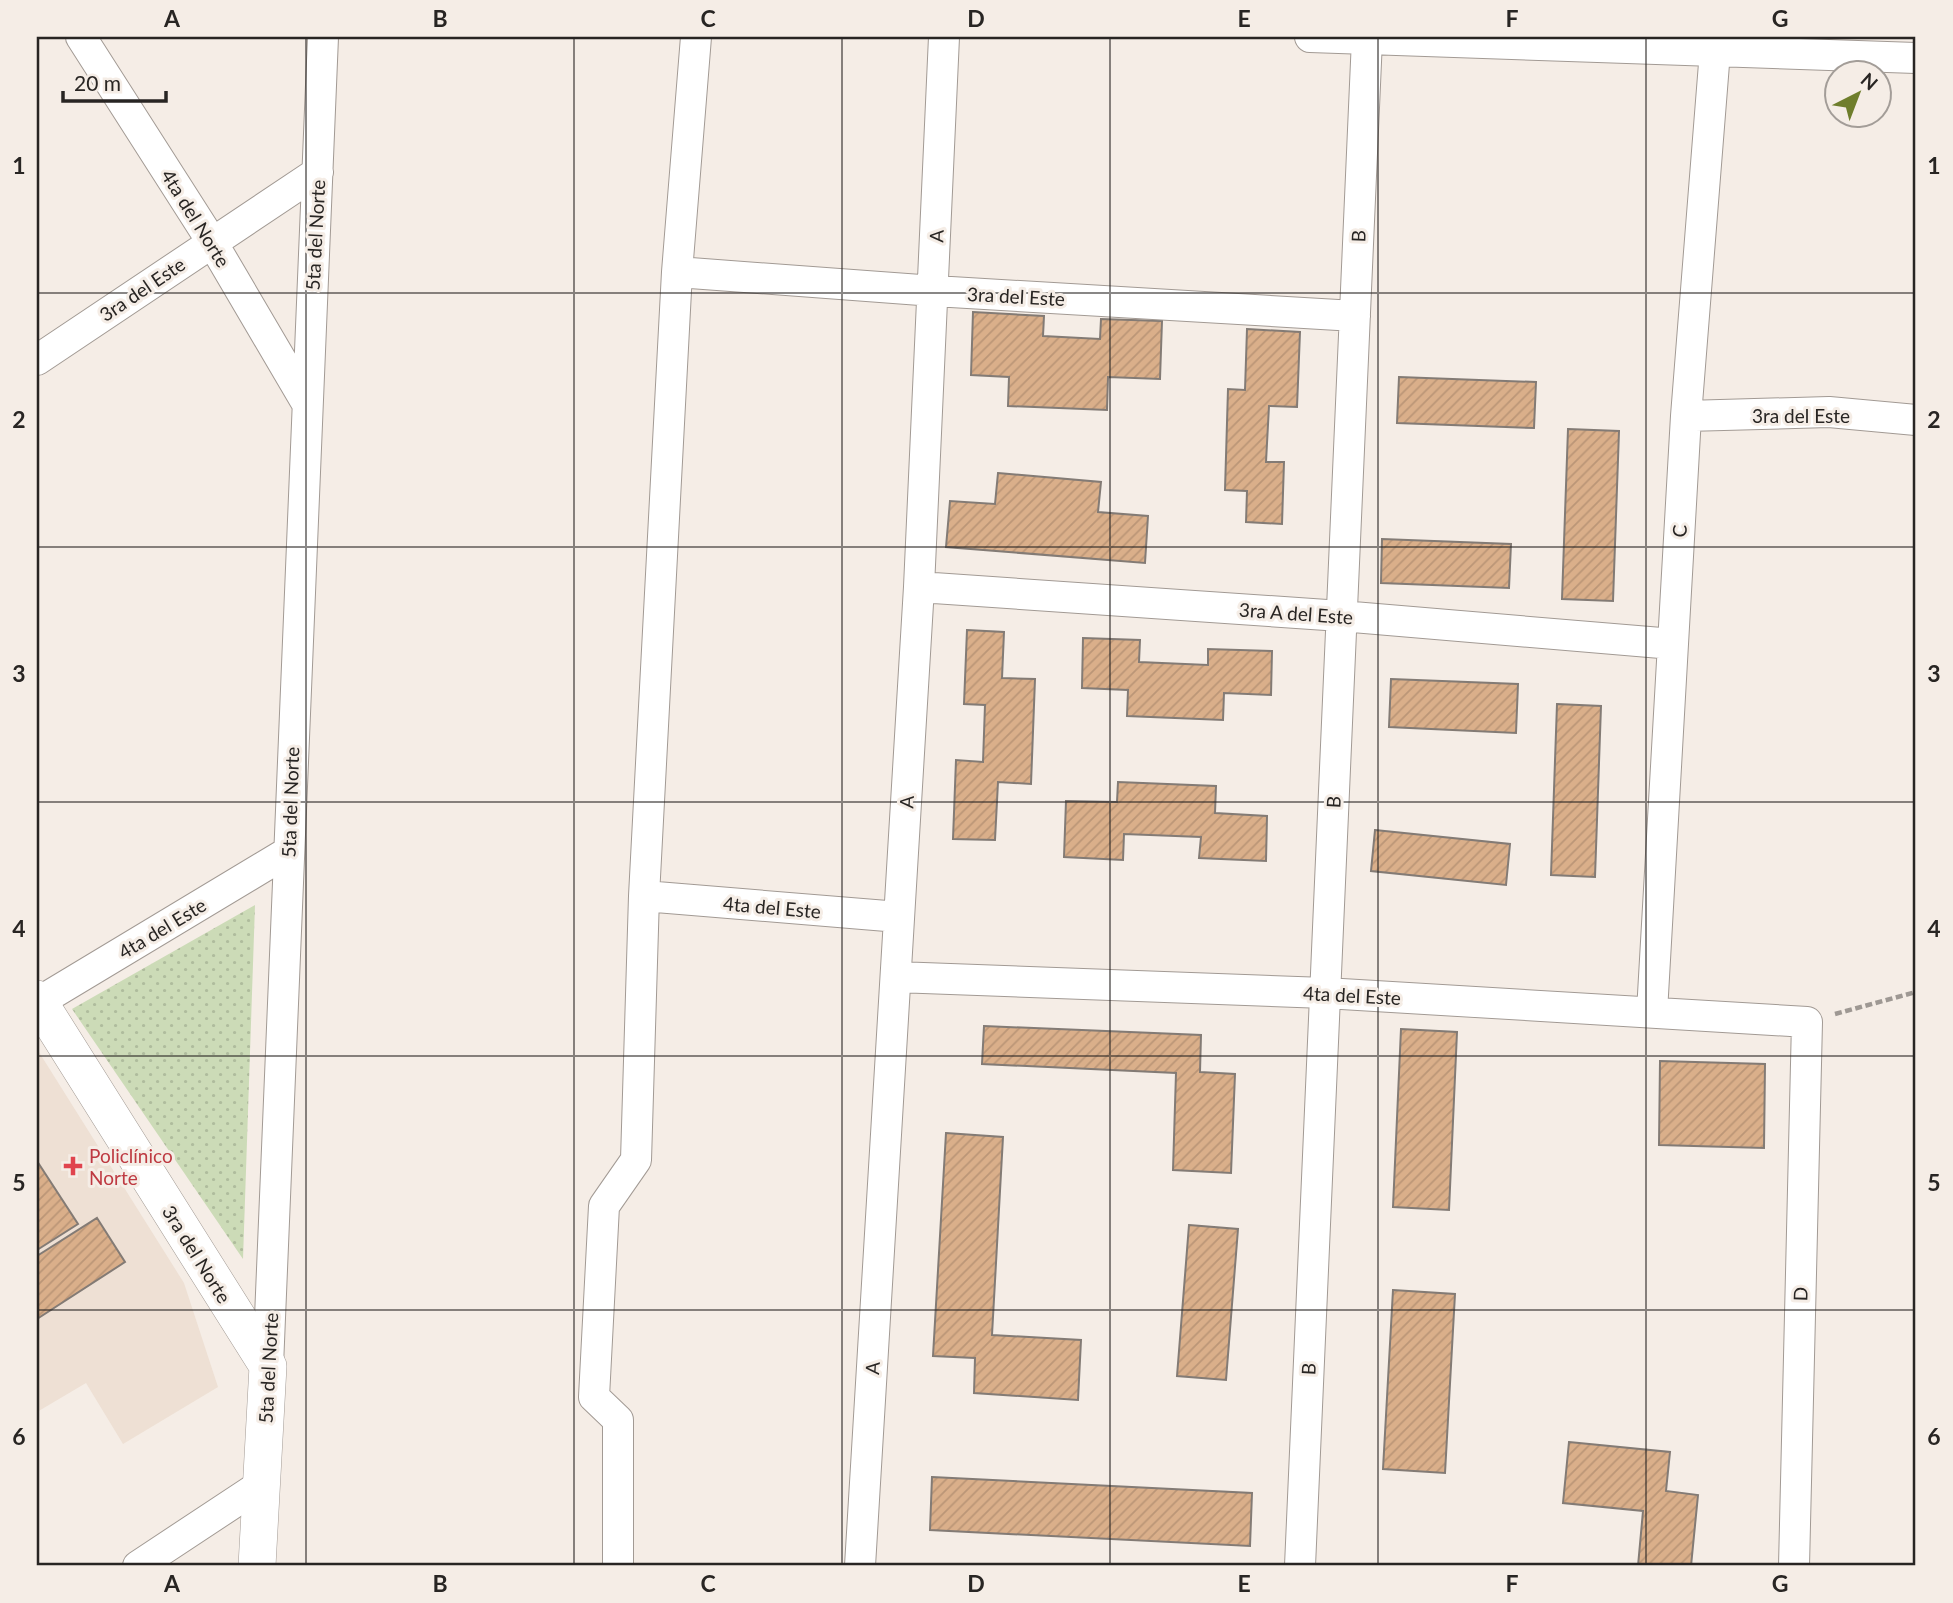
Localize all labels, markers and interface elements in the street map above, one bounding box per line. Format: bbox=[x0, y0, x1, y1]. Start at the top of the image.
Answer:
text: A bbox=[163, 4, 181, 32]
text: B bbox=[432, 4, 448, 32]
text: C bbox=[700, 4, 716, 32]
text: D bbox=[967, 4, 985, 32]
text: E bbox=[1237, 4, 1251, 32]
text: F bbox=[1505, 4, 1519, 32]
text: G bbox=[1772, 4, 1788, 32]
scale bar bbox=[63, 60, 166, 104]
north arrow bbox=[1824, 60, 1894, 130]
text: N bbox=[1857, 68, 1883, 94]
text: 20 m bbox=[74, 70, 121, 95]
text: 1 bbox=[12, 151, 26, 179]
text: 1 bbox=[1927, 151, 1941, 179]
street label: 4ta del Norte bbox=[157, 165, 235, 271]
street label: 5ta del Norte bbox=[301, 179, 329, 291]
street label: A bbox=[924, 229, 948, 243]
street label: B bbox=[1346, 229, 1370, 243]
street label: 3ra del Este bbox=[95, 252, 189, 326]
street label: 3ra del Este bbox=[966, 282, 1066, 310]
street label: 3ra del Este bbox=[1752, 404, 1850, 427]
text: 2 bbox=[12, 405, 26, 433]
text: 2 bbox=[1927, 405, 1941, 433]
street label: C bbox=[1667, 524, 1691, 538]
street label: 3ra A del Este bbox=[1238, 598, 1354, 628]
text: 3 bbox=[12, 659, 26, 687]
text: 3 bbox=[1927, 659, 1941, 687]
street label: 5ta del Norte bbox=[277, 746, 303, 858]
street label: A bbox=[894, 795, 918, 809]
street label: B bbox=[1321, 795, 1345, 809]
street label: 4ta del Este bbox=[722, 891, 822, 923]
street label: 4ta del Este bbox=[114, 893, 210, 963]
text: 4 bbox=[12, 914, 26, 942]
text: 4 bbox=[1927, 914, 1941, 942]
street label: 4ta del Este bbox=[1302, 981, 1402, 1009]
place label: Policlínico Norte bbox=[89, 1144, 173, 1189]
marker: Policlínico Norte bbox=[63, 1156, 83, 1176]
text: 5 bbox=[12, 1168, 26, 1196]
text: 5 bbox=[1927, 1168, 1941, 1196]
street label: 3ra del Norte bbox=[158, 1201, 236, 1307]
street label: D bbox=[1788, 1286, 1812, 1302]
street label: 5ta del Norte bbox=[254, 1312, 282, 1424]
street label: A bbox=[860, 1361, 884, 1375]
street label: B bbox=[1296, 1362, 1320, 1376]
text: 6 bbox=[12, 1422, 26, 1450]
text: 6 bbox=[1927, 1422, 1941, 1450]
text: A bbox=[163, 1569, 181, 1597]
text: B bbox=[432, 1569, 448, 1597]
text: C bbox=[700, 1569, 716, 1597]
text: D bbox=[967, 1569, 985, 1597]
text: E bbox=[1237, 1569, 1251, 1597]
text: F bbox=[1505, 1569, 1519, 1597]
text: G bbox=[1772, 1569, 1788, 1597]

